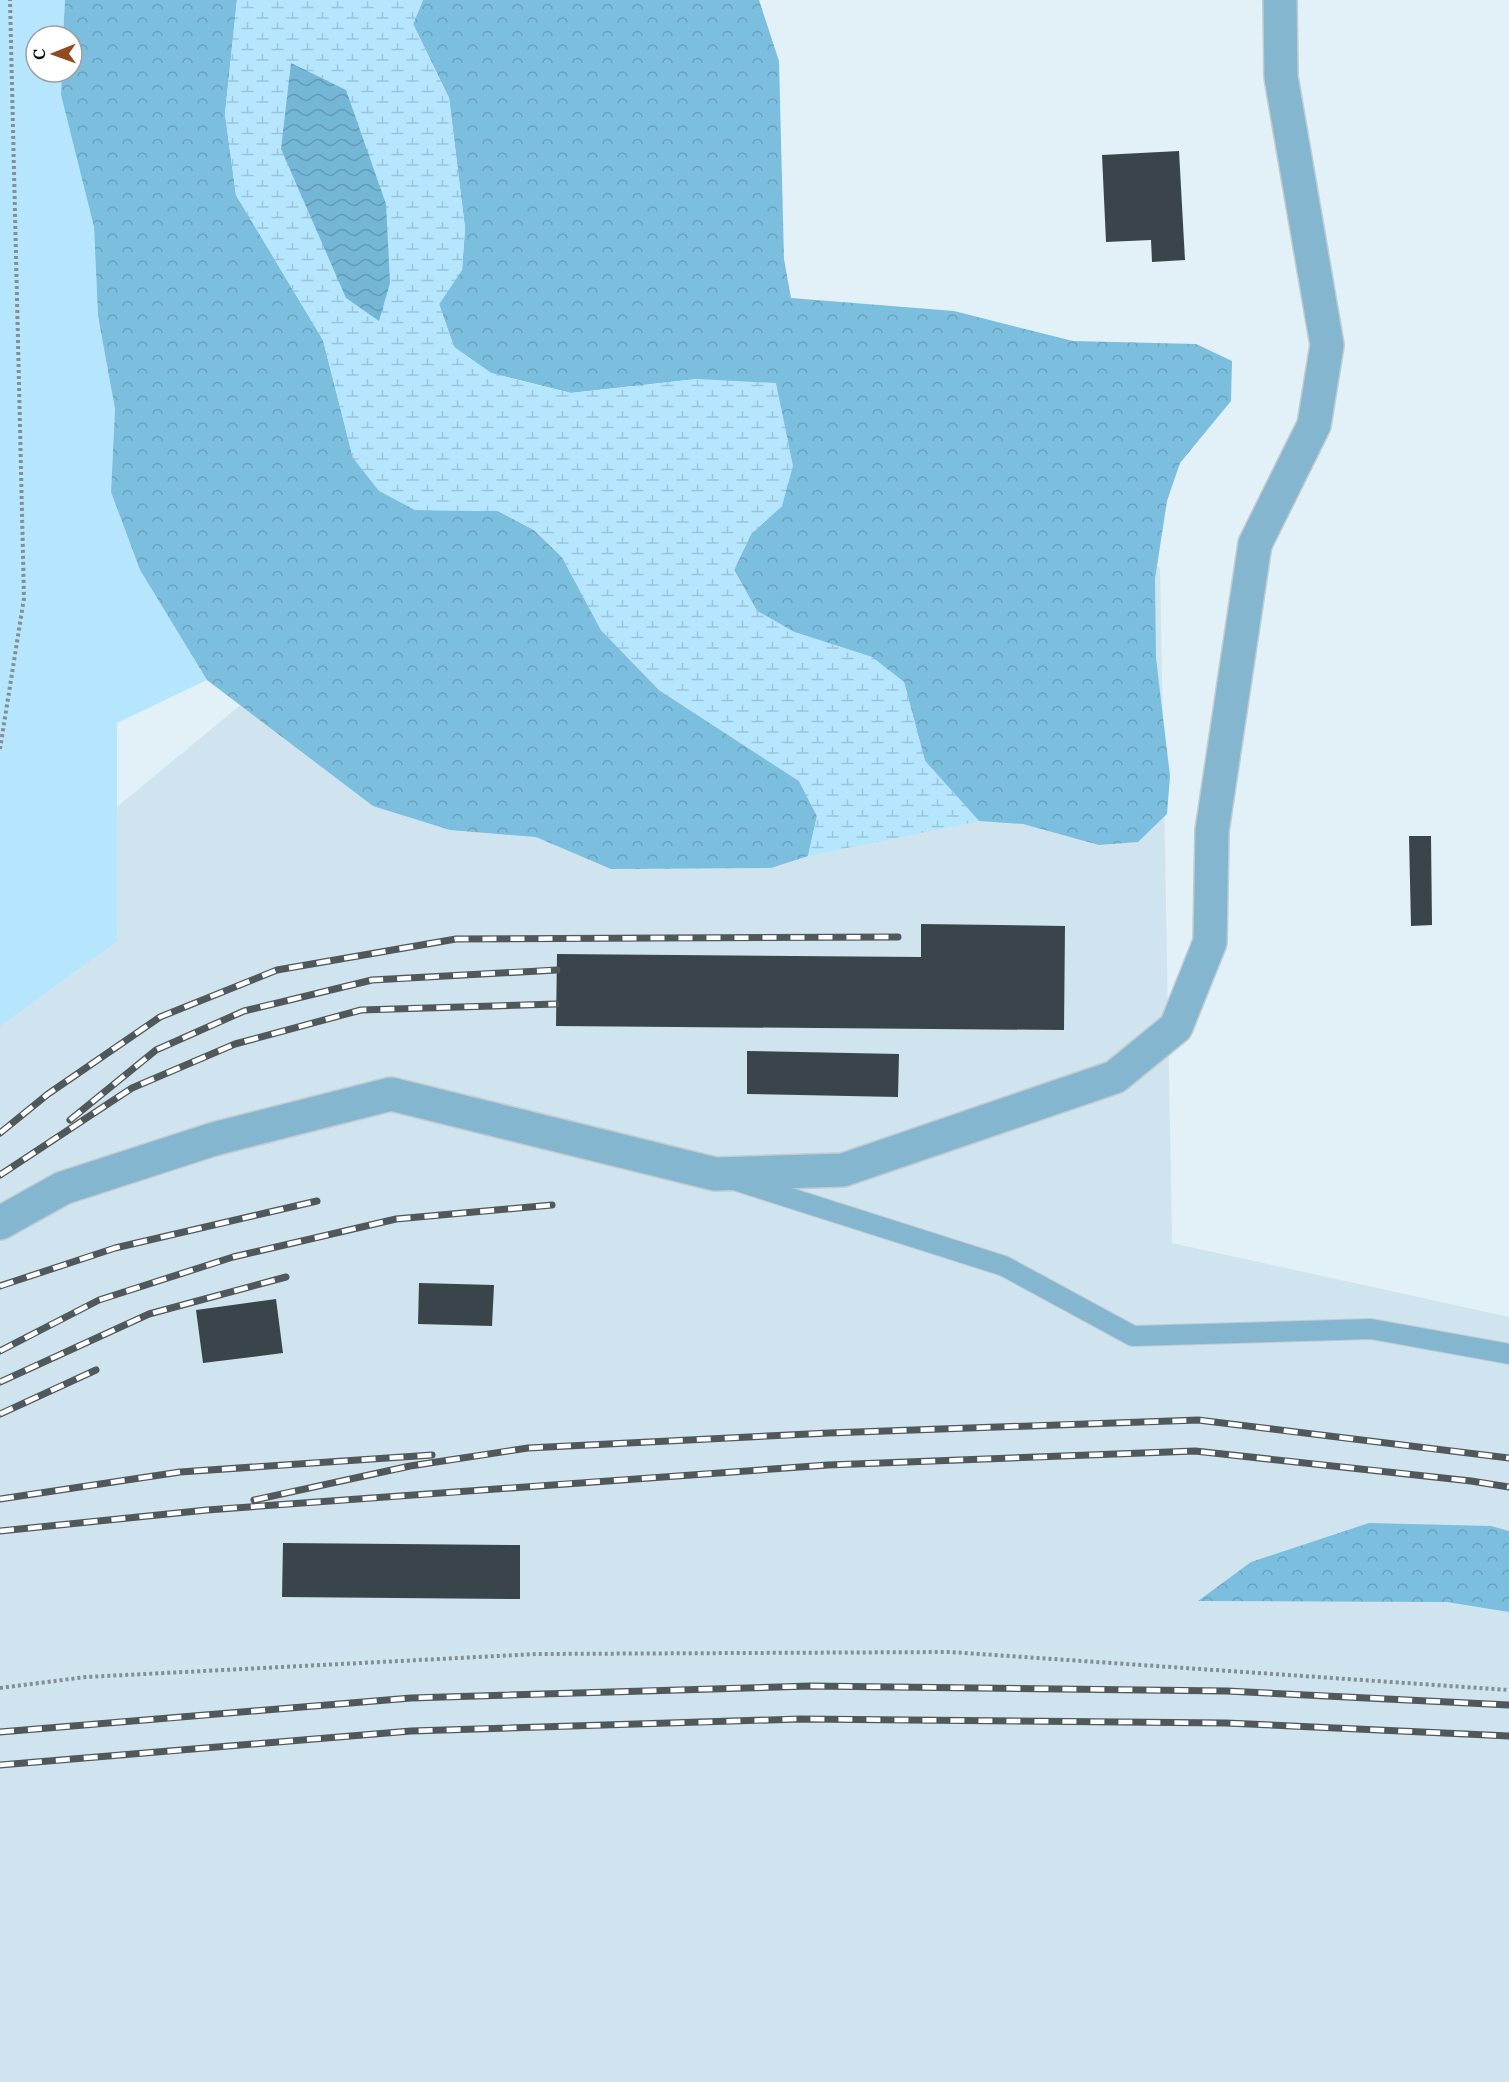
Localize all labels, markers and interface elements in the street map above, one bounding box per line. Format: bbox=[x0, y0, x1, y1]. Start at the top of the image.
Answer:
north arrow bbox=[24, 24, 84, 84]
text: С bbox=[29, 49, 49, 60]

